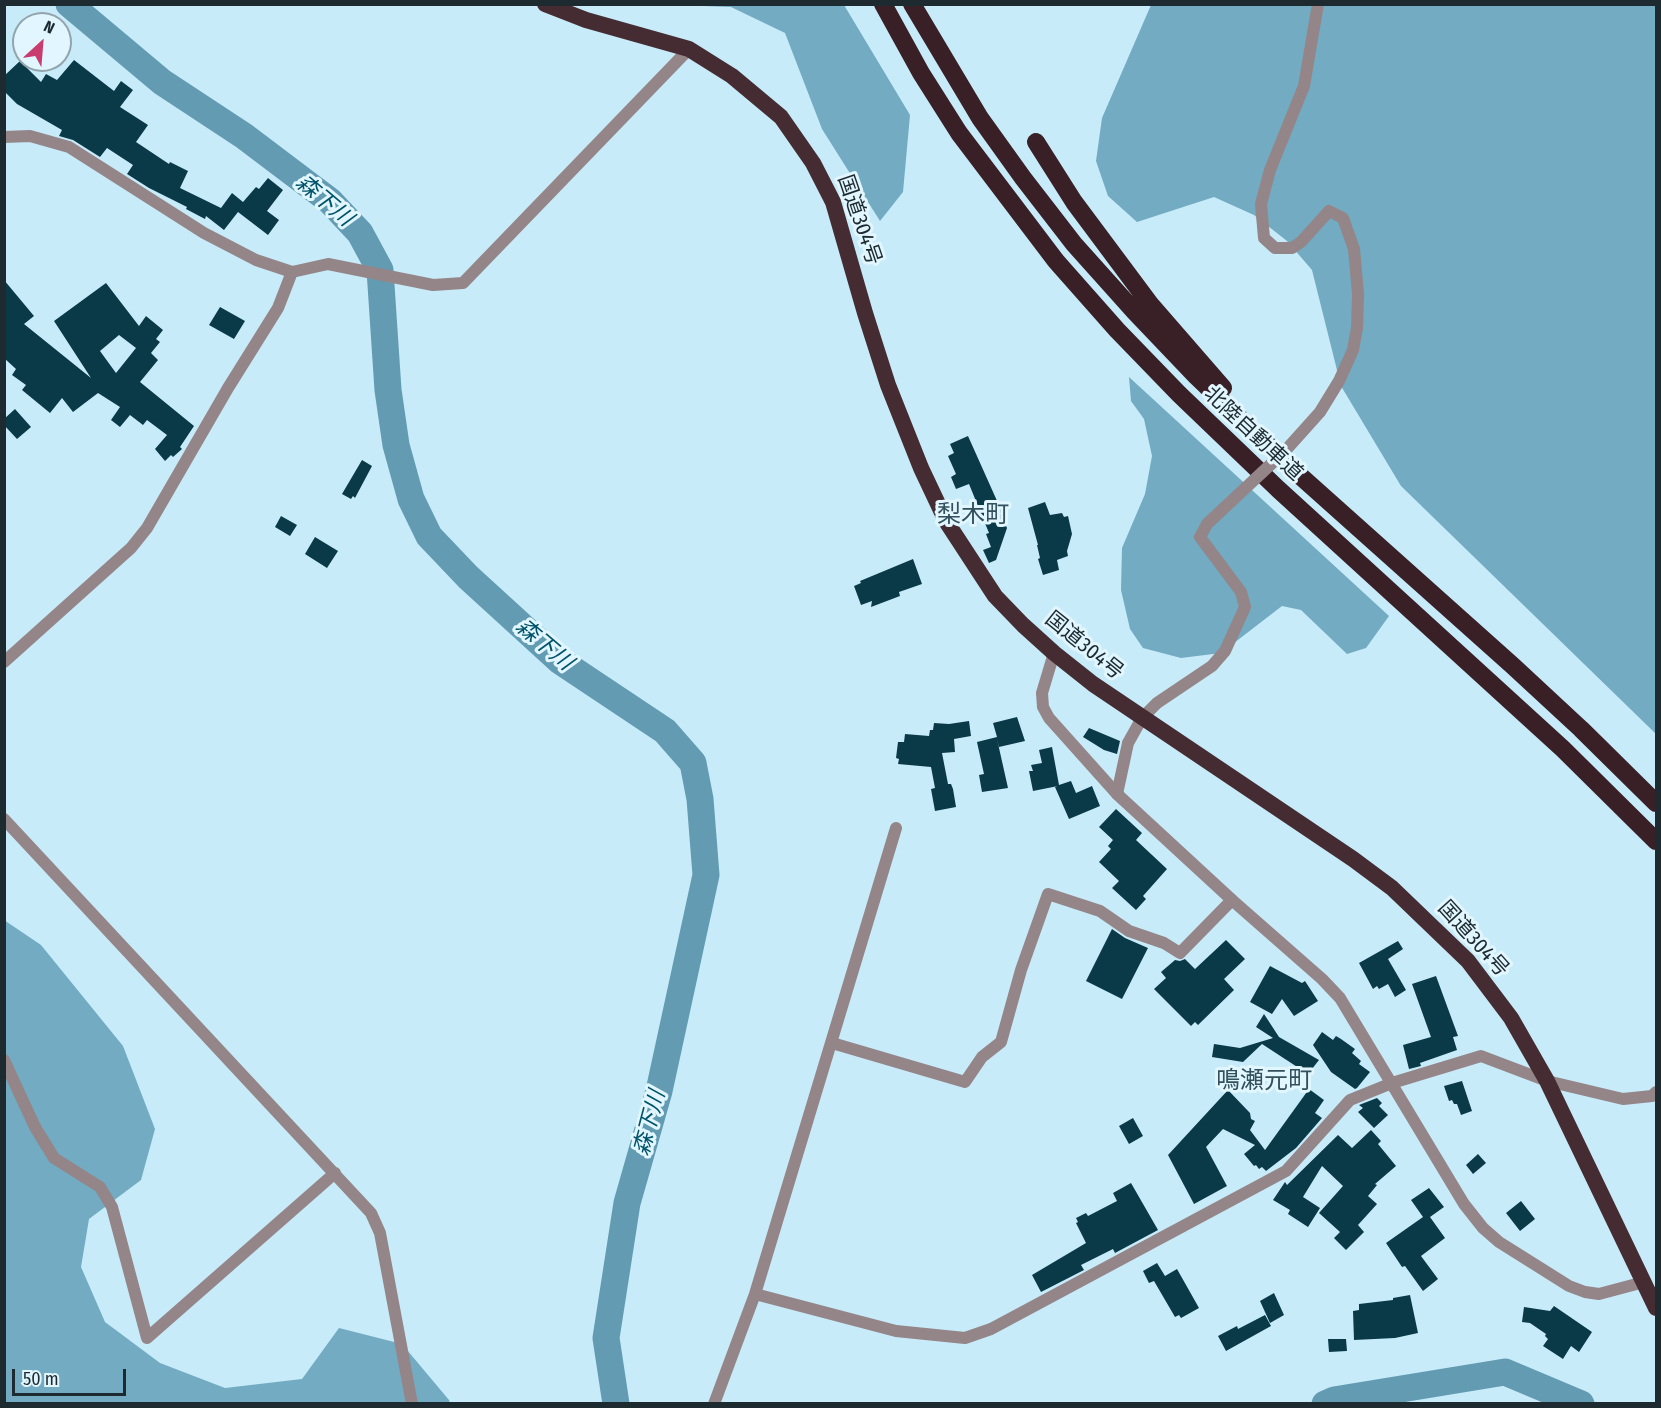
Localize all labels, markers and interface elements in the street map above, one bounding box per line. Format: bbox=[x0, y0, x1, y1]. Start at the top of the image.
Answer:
north arrow bbox=[12, 12, 72, 72]
text: N bbox=[41, 17, 58, 38]
water label: 森下川 bbox=[290, 170, 358, 232]
street label: 国道304号 bbox=[832, 172, 886, 268]
street label: 北陸自動車道 bbox=[1198, 382, 1308, 486]
district label: 梨木町 bbox=[937, 501, 1009, 529]
street label: 国道304号 bbox=[1040, 607, 1128, 685]
water label: 森下川 bbox=[510, 614, 578, 676]
street label: 国道304号 bbox=[1432, 896, 1514, 982]
district label: 鳴瀬元町 bbox=[1216, 1067, 1312, 1095]
water label: 森下川 bbox=[629, 1088, 671, 1158]
scale bar bbox=[15, 1357, 129, 1395]
text: 50 m bbox=[23, 1368, 59, 1390]

